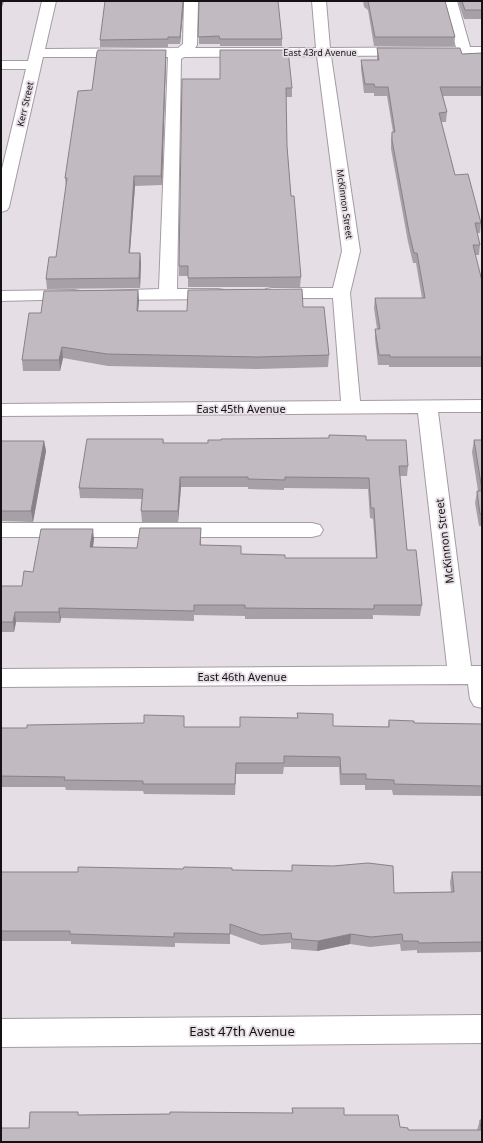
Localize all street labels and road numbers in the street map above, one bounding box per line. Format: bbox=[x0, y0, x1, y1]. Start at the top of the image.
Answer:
street label: East 43rd Avenue bbox=[283, 46, 357, 59]
street label: Kerr Street bbox=[14, 80, 37, 128]
street label: McKinnon Street bbox=[334, 168, 356, 240]
street label: East 45th Avenue bbox=[196, 401, 286, 416]
street label: McKinnon Street bbox=[431, 498, 457, 584]
street label: East 46th Avenue bbox=[197, 669, 287, 684]
street label: East 47th Avenue bbox=[189, 1022, 295, 1040]

